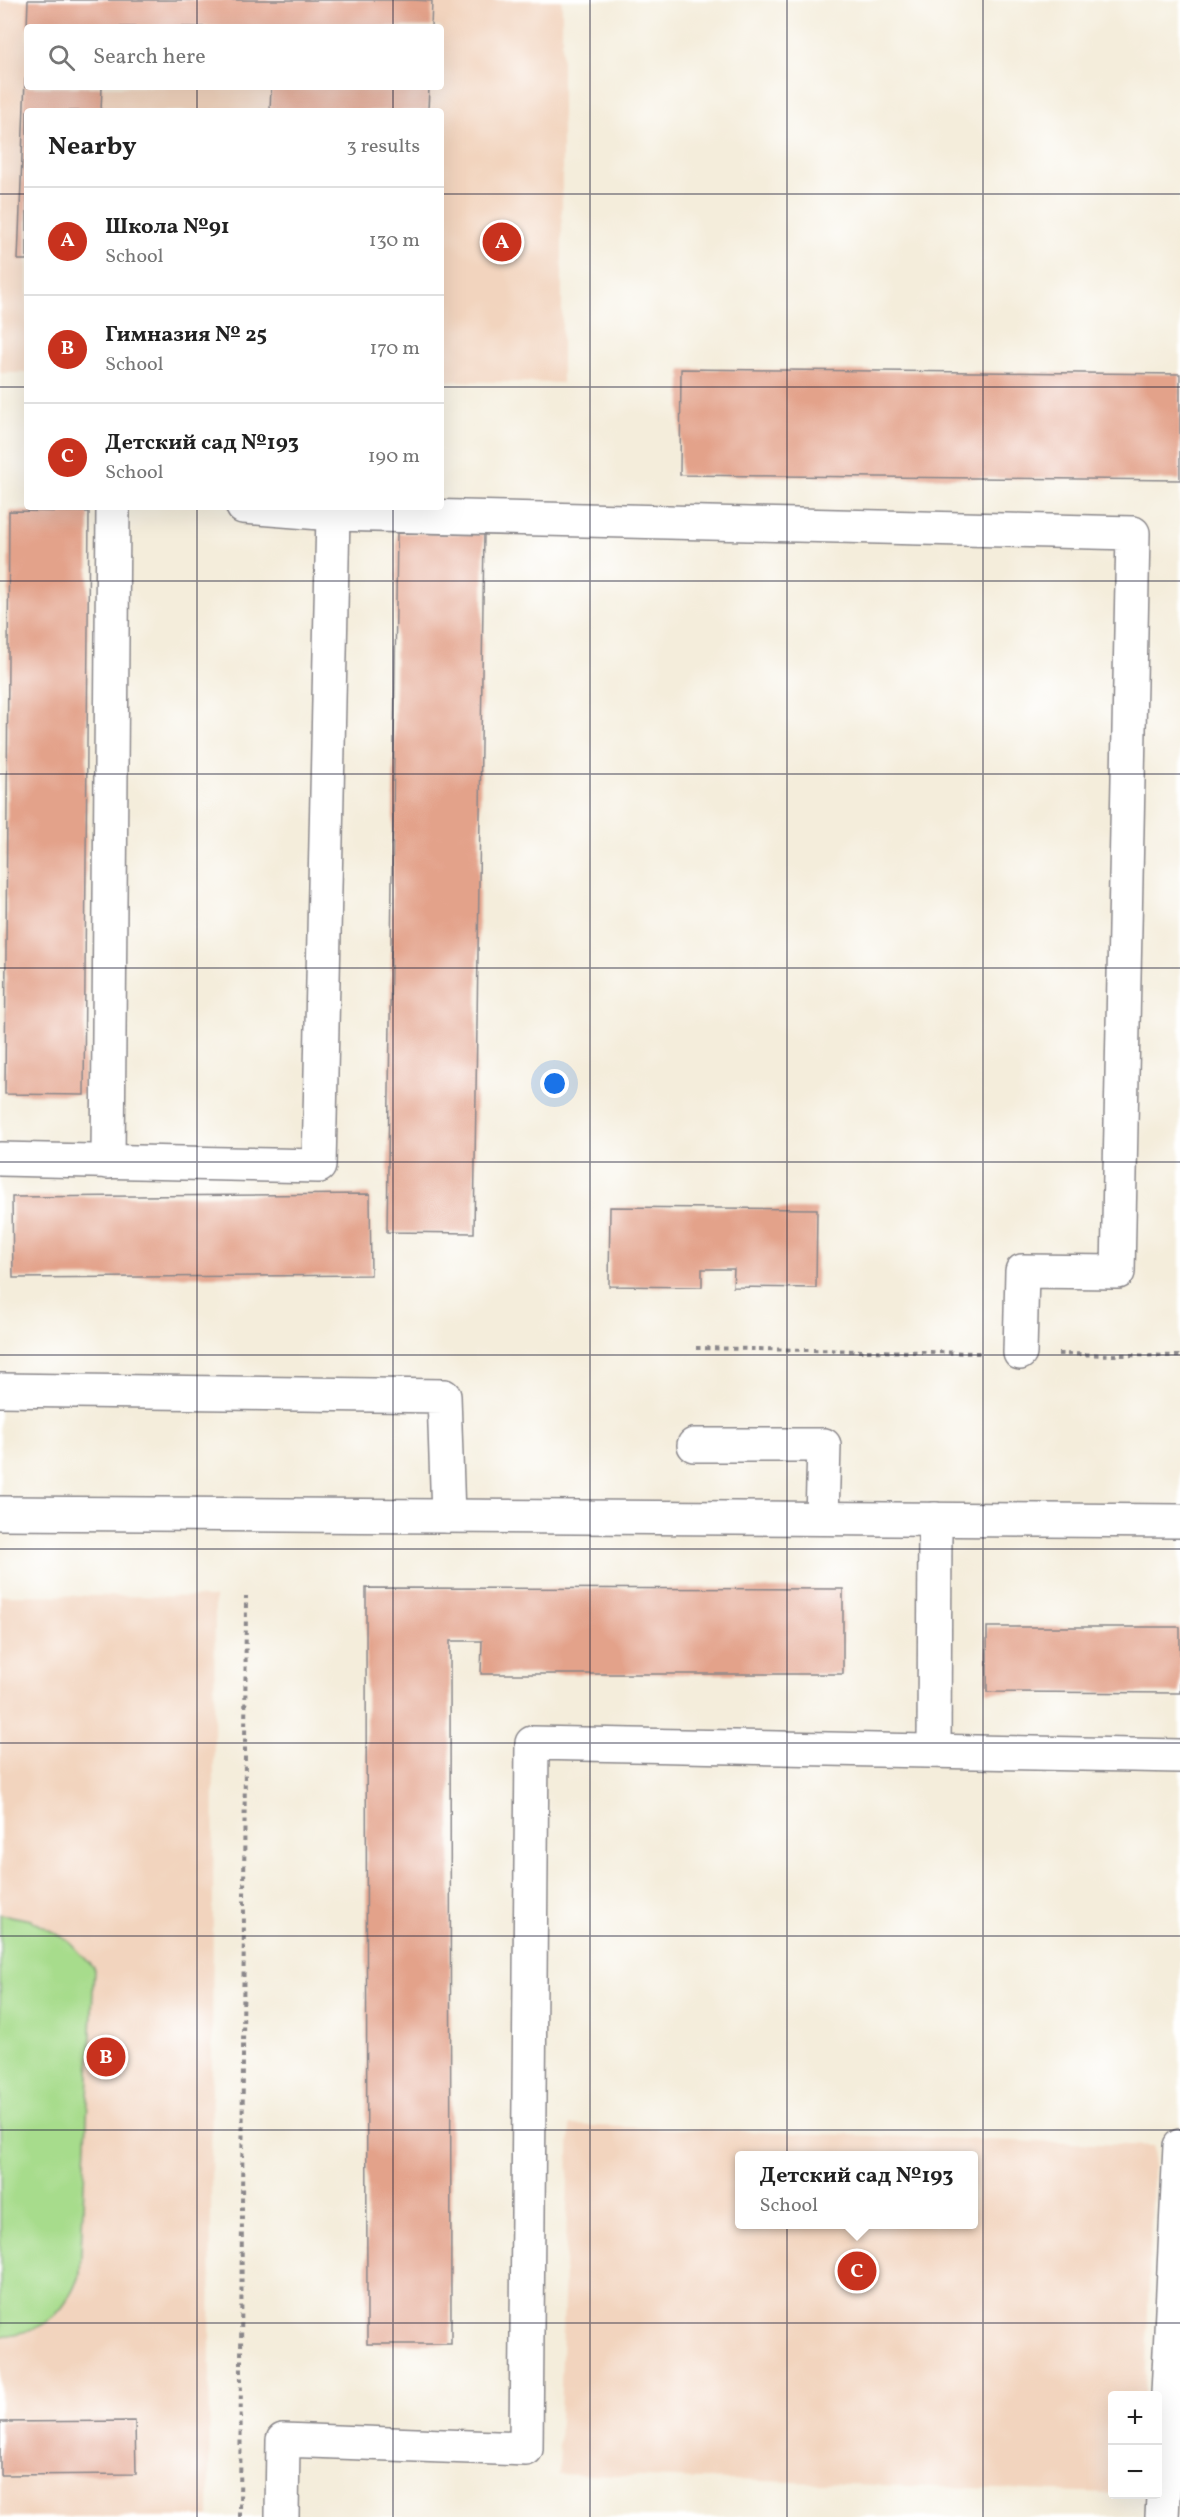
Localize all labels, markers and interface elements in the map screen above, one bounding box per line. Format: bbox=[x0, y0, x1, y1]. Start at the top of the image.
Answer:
search box bbox=[24, 24, 444, 90]
icon: search bbox=[45, 41, 78, 74]
text: Search here bbox=[93, 42, 206, 73]
text: Nearby bbox=[48, 129, 137, 165]
text: 3 results bbox=[346, 133, 420, 161]
text: Школа №91 bbox=[105, 212, 230, 243]
pin: A bbox=[482, 220, 522, 264]
text: A bbox=[60, 227, 75, 255]
text: 130 m bbox=[369, 227, 420, 255]
text: School bbox=[105, 243, 163, 271]
text: Гимназия № 25 bbox=[105, 320, 267, 351]
text: B bbox=[61, 335, 74, 363]
text: 170 m bbox=[370, 335, 420, 363]
text: School bbox=[105, 351, 163, 379]
text: Детский сад №193 bbox=[105, 428, 299, 459]
text: C bbox=[61, 443, 74, 471]
text: 190 m bbox=[368, 443, 420, 471]
text: School bbox=[105, 459, 163, 487]
your location bbox=[540, 1069, 569, 1098]
pin: B bbox=[86, 2034, 126, 2080]
popup bbox=[735, 2151, 978, 2229]
text: Детский сад №193 bbox=[760, 2161, 953, 2192]
text: School bbox=[760, 2192, 818, 2220]
pin: C bbox=[838, 2248, 876, 2294]
map controls bbox=[1108, 2391, 1162, 2499]
button: + bbox=[1108, 2391, 1162, 2445]
button: − bbox=[1108, 2445, 1162, 2499]

